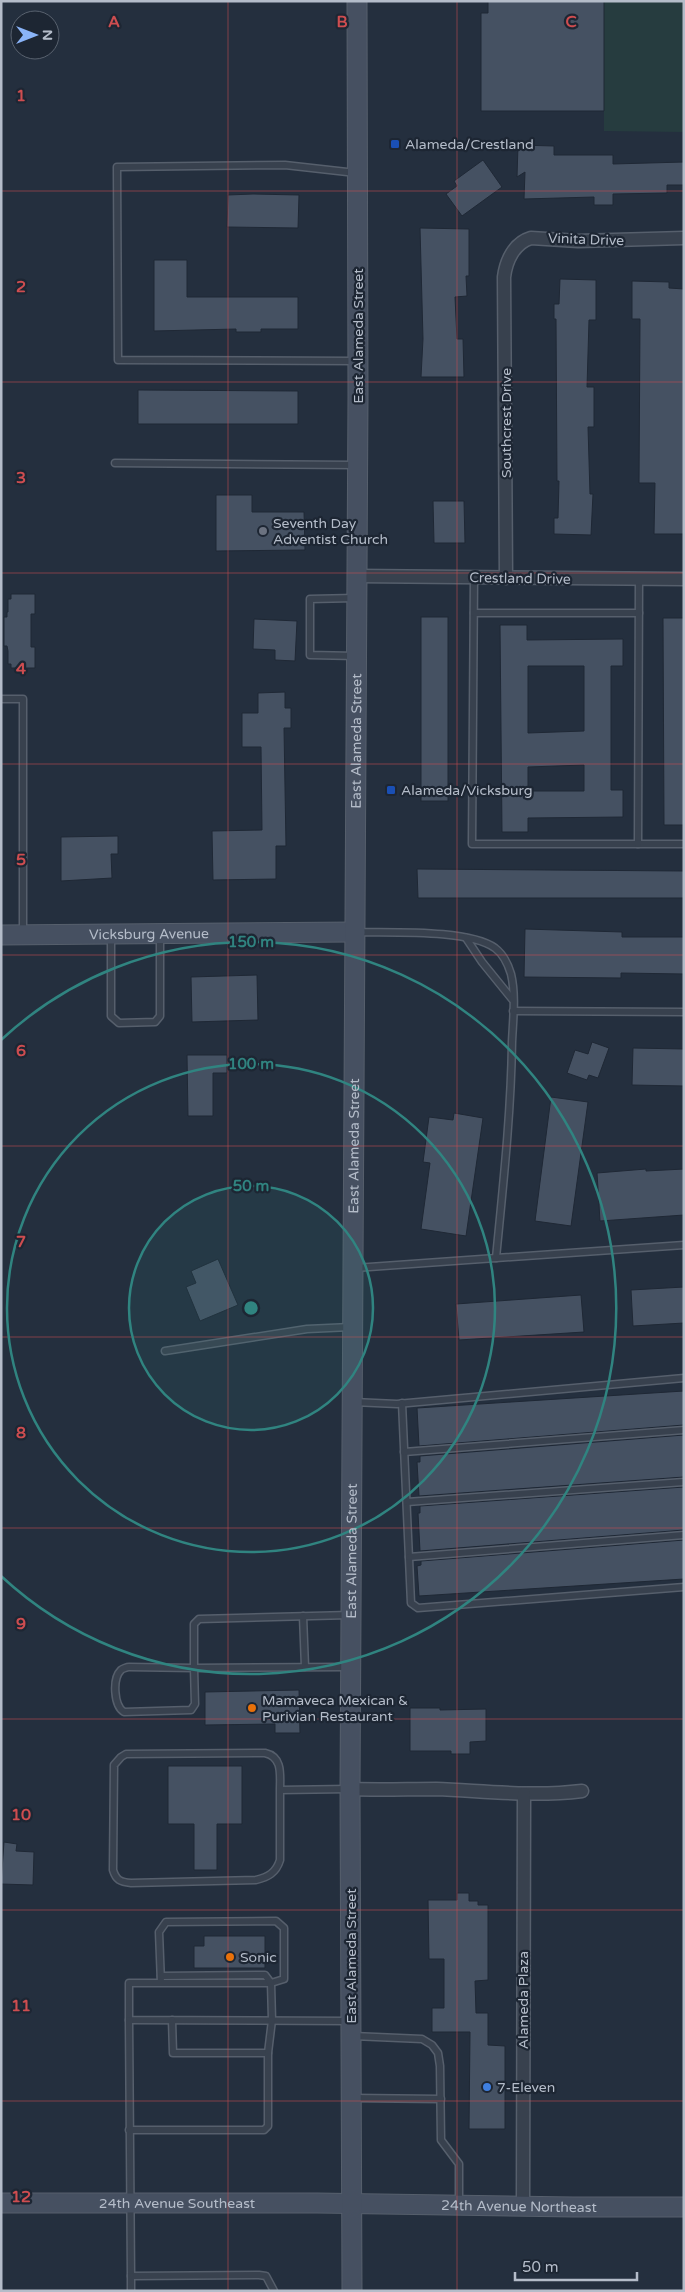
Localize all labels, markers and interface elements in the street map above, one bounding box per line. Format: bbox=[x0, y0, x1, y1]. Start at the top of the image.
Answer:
north arrow bbox=[10, 10, 60, 60]
text: A bbox=[108, 12, 120, 32]
text: B bbox=[336, 12, 348, 32]
text: C bbox=[565, 12, 577, 32]
text: N bbox=[39, 29, 56, 41]
text: 1 bbox=[16, 86, 26, 106]
place label: Alameda/Crestland bbox=[405, 136, 534, 153]
marker: Alameda/Crestland bbox=[389, 138, 401, 150]
street label: Vinita Drive bbox=[547, 230, 625, 249]
street label: East Alameda Street bbox=[350, 268, 367, 404]
text: 2 bbox=[16, 277, 26, 297]
street label: Southcrest Drive bbox=[498, 368, 515, 478]
text: 3 bbox=[16, 468, 26, 488]
place label: Seventh Day Adventist Church bbox=[273, 515, 388, 548]
marker: Seventh Day Adventist Church bbox=[257, 525, 269, 537]
street label: Crestland Drive bbox=[469, 569, 571, 588]
text: 4 bbox=[16, 659, 26, 679]
street label: East Alameda Street bbox=[348, 673, 365, 809]
place label: Alameda/Vicksburg bbox=[401, 782, 533, 799]
marker: Alameda/Vicksburg bbox=[385, 784, 397, 796]
text: 5 bbox=[16, 850, 26, 870]
street label: Vicksburg Avenue bbox=[89, 925, 209, 943]
text: 150 m bbox=[228, 933, 274, 951]
text: 6 bbox=[16, 1041, 26, 1061]
text: 100 m bbox=[228, 1055, 274, 1073]
street label: East Alameda Street bbox=[345, 1078, 363, 1214]
text: 50 m bbox=[233, 1177, 269, 1195]
text: 7 bbox=[16, 1232, 26, 1252]
centre of rings bbox=[242, 1299, 260, 1317]
text: 8 bbox=[16, 1423, 26, 1443]
street label: East Alameda Street bbox=[343, 1483, 361, 1619]
text: 9 bbox=[16, 1614, 26, 1634]
place label: Mamaveca Mexican & Purivian Restaurant bbox=[262, 1692, 408, 1725]
marker: Mamaveca Mexican & Purivian Restaurant bbox=[246, 1702, 258, 1714]
text: 10 bbox=[11, 1805, 31, 1825]
street label: East Alameda Street bbox=[343, 1888, 360, 2024]
place label: Sonic bbox=[240, 1949, 277, 1966]
marker: Sonic bbox=[224, 1951, 236, 1963]
street label: Alameda Plaza bbox=[515, 1951, 532, 2049]
text: 11 bbox=[11, 1996, 31, 2016]
place label: 7-Eleven bbox=[497, 2079, 555, 2096]
marker: 7-Eleven bbox=[481, 2081, 493, 2093]
text: 12 bbox=[11, 2187, 31, 2207]
street label: 24th Avenue Southeast bbox=[99, 2195, 256, 2212]
street label: 24th Avenue Northeast bbox=[441, 2197, 597, 2216]
scale bar bbox=[515, 2250, 638, 2282]
text: 50 m bbox=[522, 2258, 559, 2276]

